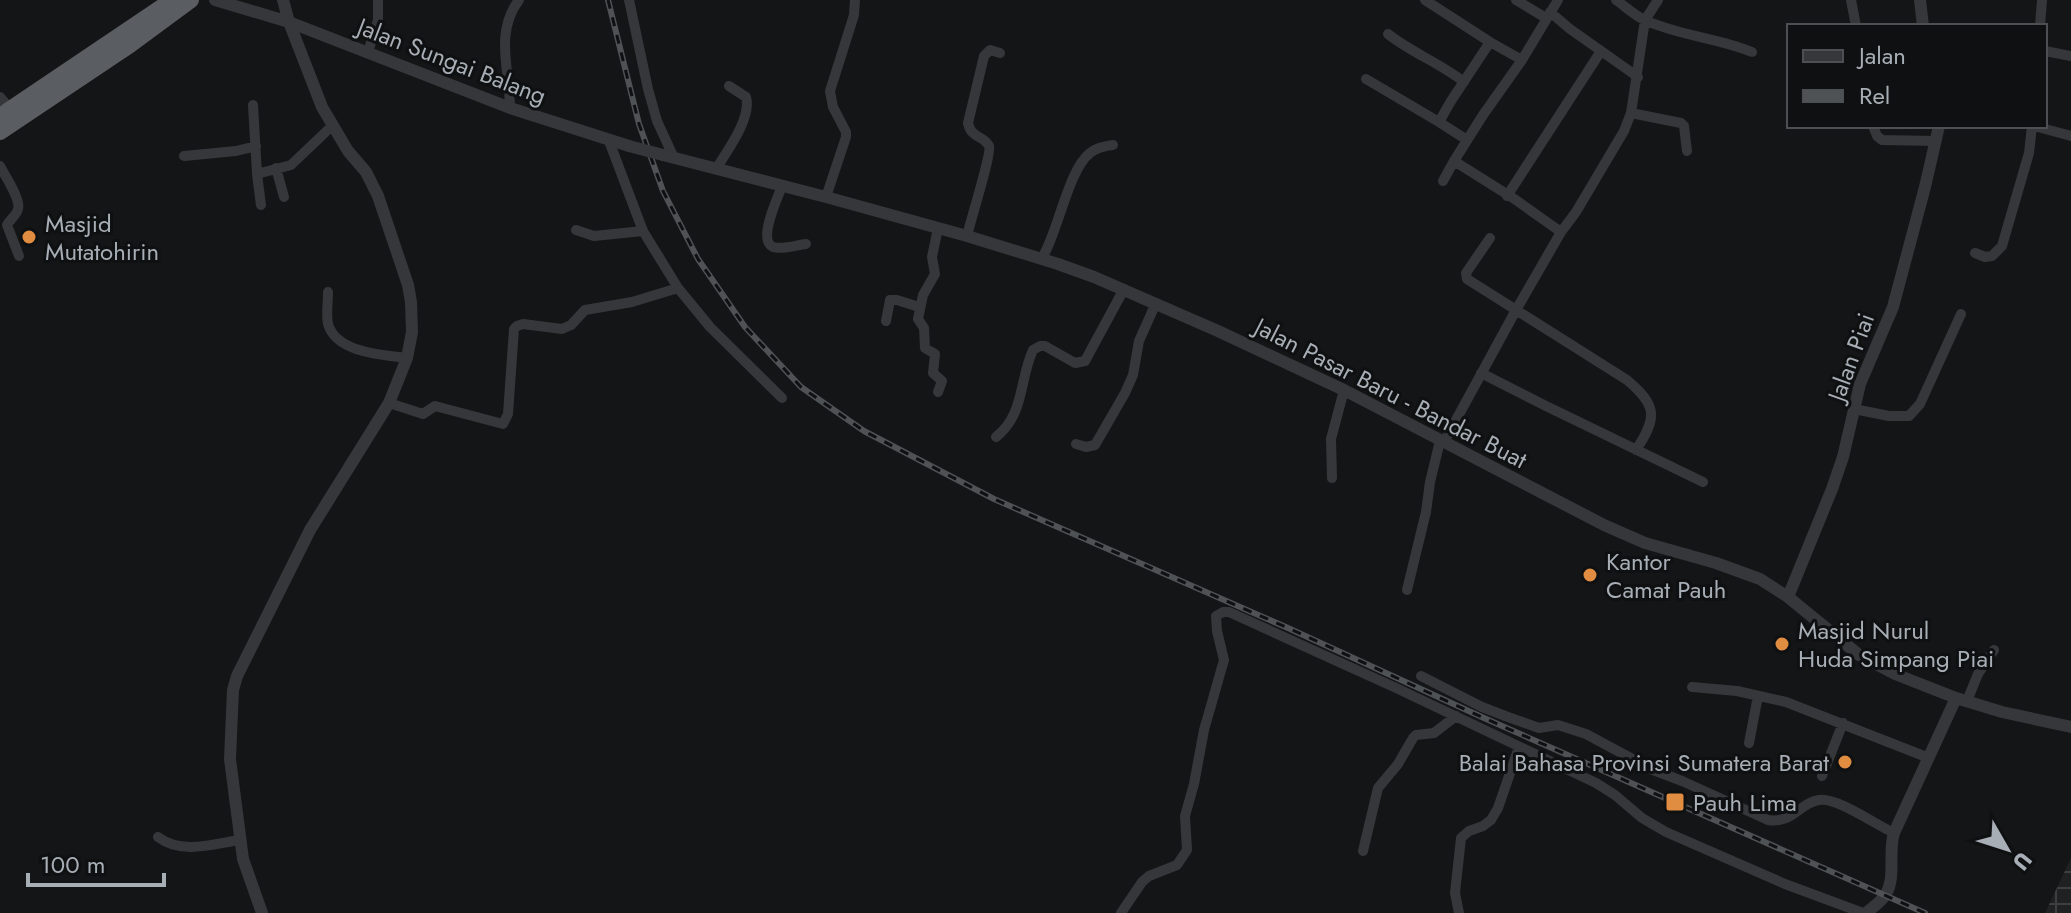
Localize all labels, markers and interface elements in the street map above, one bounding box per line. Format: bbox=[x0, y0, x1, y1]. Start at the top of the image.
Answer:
street label: Jalan Sungai Balang bbox=[350, 8, 551, 113]
legend bbox=[1787, 24, 2047, 128]
text: Jalan bbox=[1856, 38, 1906, 73]
text: Rel bbox=[1859, 78, 1890, 113]
place label: Masjid Mutatohirin bbox=[45, 206, 159, 269]
marker: Masjid Mutatohirin bbox=[20, 228, 38, 246]
street label: Jalan Pasar Baru - Bandar Buat bbox=[1246, 308, 1533, 477]
street label: Jalan Piai bbox=[1818, 308, 1883, 409]
place label: Kantor Camat Pauh bbox=[1606, 544, 1726, 607]
marker: Kantor Camat Pauh bbox=[1581, 566, 1599, 584]
place label: Masjid Nurul Huda Simpang Piai bbox=[1798, 613, 1994, 676]
marker: Masjid Nurul Huda Simpang Piai bbox=[1773, 635, 1791, 653]
place label: Balai Bahasa Provinsi Sumatera Barat bbox=[1459, 745, 1829, 780]
marker: Balai Bahasa Provinsi Sumatera Barat bbox=[1836, 753, 1854, 771]
place label: Pauh Lima bbox=[1693, 785, 1797, 820]
marker: Pauh Lima bbox=[1664, 791, 1686, 813]
north arrow bbox=[1967, 809, 2047, 889]
scale bar bbox=[28, 837, 164, 887]
text: U bbox=[2005, 846, 2040, 878]
text: 100 m bbox=[40, 847, 106, 882]

